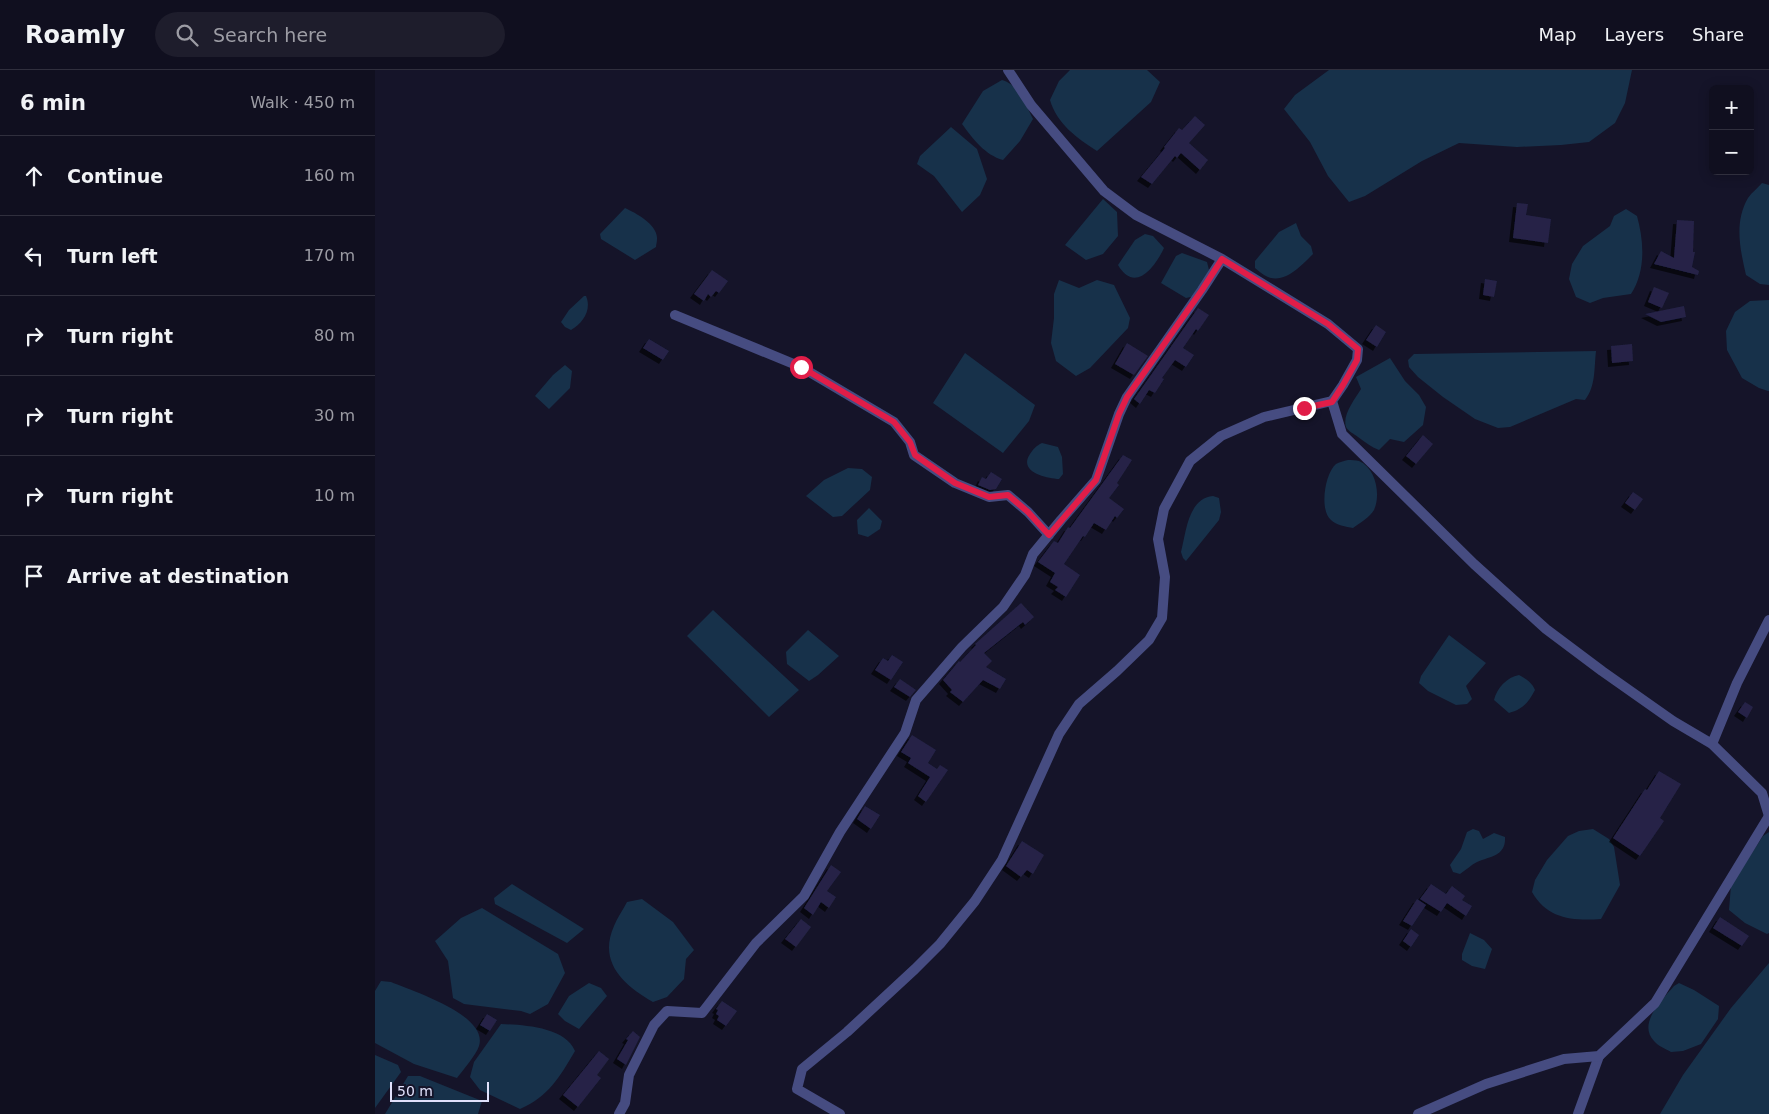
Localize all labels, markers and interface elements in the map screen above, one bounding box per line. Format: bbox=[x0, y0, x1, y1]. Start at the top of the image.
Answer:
search box bbox=[155, 12, 505, 57]
text: Roamly bbox=[25, 21, 125, 49]
icon: search bbox=[173, 21, 201, 49]
text: Search here bbox=[213, 24, 327, 46]
text: Map bbox=[1538, 24, 1576, 45]
text: Layers bbox=[1604, 24, 1664, 45]
text: Share bbox=[1692, 24, 1744, 45]
map controls bbox=[1709, 85, 1754, 175]
button: + bbox=[1709, 85, 1754, 130]
text: 6 min bbox=[20, 91, 86, 115]
text: Walk · 450 m bbox=[250, 93, 355, 112]
button: − bbox=[1709, 130, 1754, 175]
icon: ahead bbox=[20, 162, 48, 190]
text: Continue bbox=[67, 165, 163, 187]
text: 160 m bbox=[304, 166, 355, 185]
icon: left bbox=[20, 242, 48, 270]
text: Turn left bbox=[67, 245, 158, 267]
text: 170 m bbox=[304, 246, 355, 265]
icon: right bbox=[20, 322, 48, 350]
text: Turn right bbox=[67, 325, 173, 347]
text: 80 m bbox=[314, 326, 355, 345]
route start bbox=[790, 356, 813, 379]
route end bbox=[1293, 397, 1316, 420]
icon: right bbox=[20, 402, 48, 430]
text: Turn right bbox=[67, 405, 173, 427]
text: 30 m bbox=[314, 406, 355, 425]
icon: right bbox=[20, 482, 48, 510]
text: Turn right bbox=[67, 485, 173, 507]
text: 10 m bbox=[314, 486, 355, 505]
icon: arrive bbox=[20, 562, 48, 590]
text: Arrive at destination bbox=[67, 565, 289, 587]
scale bar bbox=[390, 1079, 489, 1102]
text: 50 m bbox=[397, 1083, 433, 1099]

